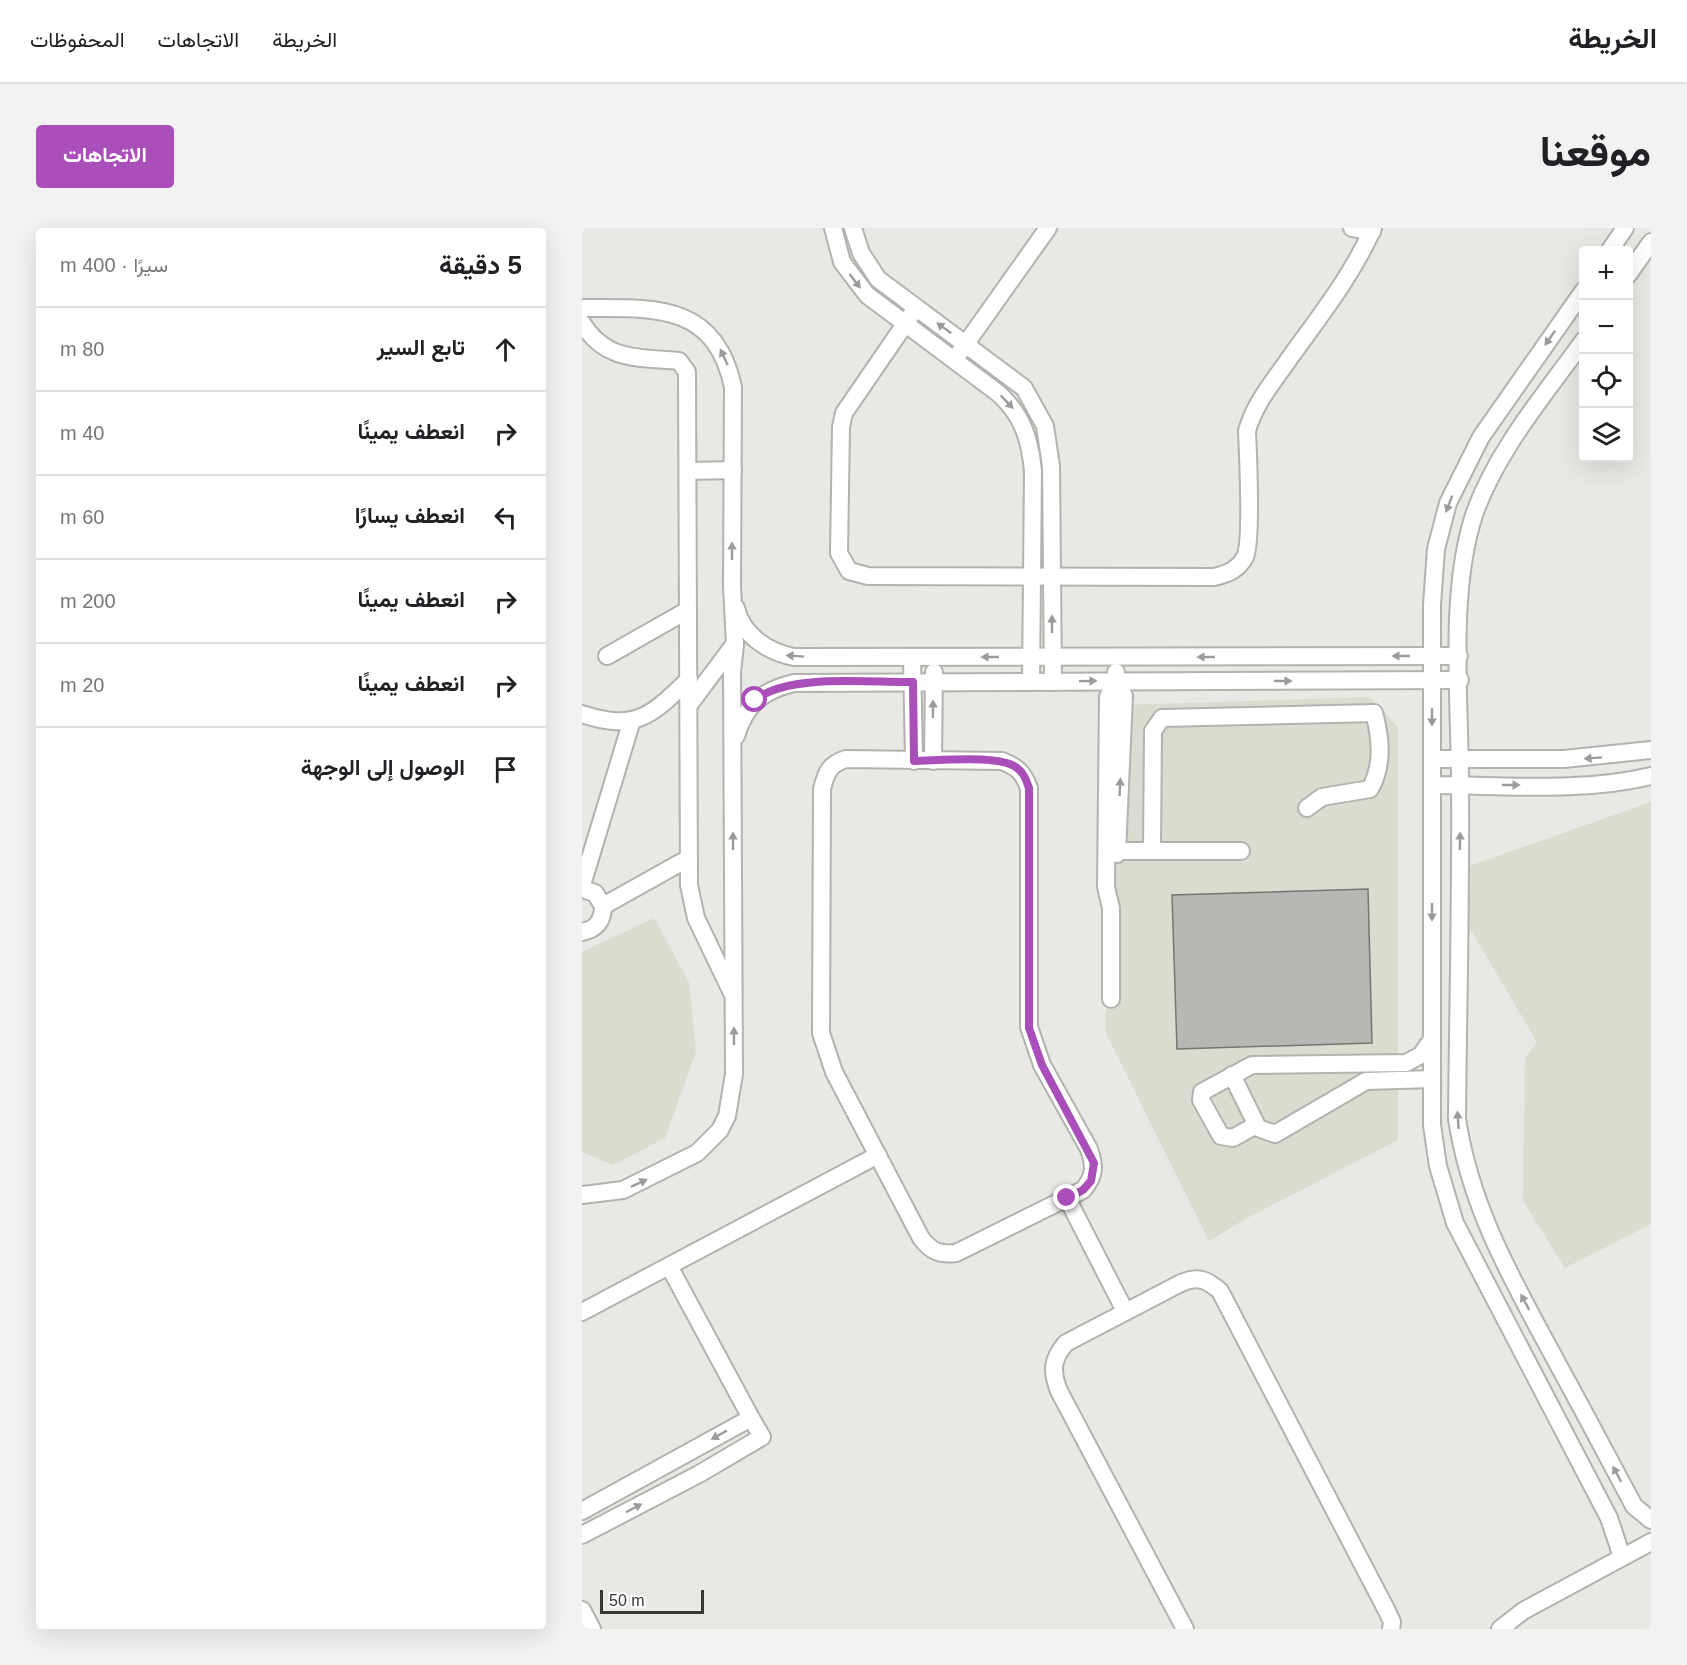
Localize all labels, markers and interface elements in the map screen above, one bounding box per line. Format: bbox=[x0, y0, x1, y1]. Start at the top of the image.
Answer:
text: الخريطة bbox=[1568, 23, 1657, 54]
text: المحفوظات bbox=[30, 28, 125, 51]
text: الاتجاهات bbox=[158, 28, 239, 51]
text: الخريطة bbox=[272, 28, 337, 51]
button: الاتجاهات bbox=[36, 125, 174, 188]
text: موقعنا bbox=[1540, 128, 1651, 175]
map controls bbox=[1579, 246, 1633, 462]
button: + bbox=[1579, 246, 1633, 300]
text: 5 دقيقة bbox=[439, 250, 522, 280]
text: سيرًا · 400 m bbox=[60, 254, 168, 276]
one-way arrow bbox=[849, 273, 862, 289]
button: − bbox=[1579, 300, 1633, 354]
one-way arrow bbox=[936, 322, 952, 334]
one-way arrow bbox=[1544, 329, 1556, 345]
icon: ahead bbox=[489, 333, 522, 366]
text: تابع السير bbox=[377, 335, 465, 360]
text: 80 m bbox=[60, 338, 104, 360]
one-way arrow bbox=[720, 349, 729, 366]
button: locate bbox=[1579, 354, 1633, 408]
one-way arrow bbox=[1000, 395, 1015, 409]
button: layers bbox=[1579, 408, 1633, 462]
icon: right bbox=[489, 417, 522, 450]
text: انعطف يمينًا bbox=[357, 419, 465, 444]
text: 40 m bbox=[60, 422, 104, 444]
one-way arrow bbox=[1443, 495, 1453, 513]
icon: left bbox=[489, 501, 522, 534]
text: انعطف يسارًا bbox=[355, 503, 465, 528]
text: 60 m bbox=[60, 506, 104, 528]
one-way arrow bbox=[727, 541, 737, 560]
icon: right bbox=[489, 585, 522, 618]
text: انعطف يمينًا bbox=[357, 587, 465, 612]
text: 200 m bbox=[60, 590, 116, 612]
one-way arrow bbox=[1047, 614, 1057, 633]
one-way arrow bbox=[785, 651, 804, 661]
one-way arrow bbox=[1391, 651, 1410, 661]
one-way arrow bbox=[980, 652, 999, 662]
one-way arrow bbox=[1196, 652, 1215, 662]
icon: right bbox=[489, 669, 522, 702]
text: انعطف يمينًا bbox=[357, 671, 465, 696]
text: 20 m bbox=[60, 674, 104, 696]
one-way arrow bbox=[1079, 676, 1098, 686]
one-way arrow bbox=[1274, 676, 1293, 686]
route start bbox=[741, 686, 767, 712]
one-way arrow bbox=[929, 699, 938, 718]
one-way arrow bbox=[1427, 708, 1437, 727]
icon: arrive bbox=[489, 753, 522, 786]
one-way arrow bbox=[1584, 753, 1603, 762]
text: الوصول إلى الوجهة bbox=[301, 755, 465, 780]
one-way arrow bbox=[1116, 778, 1125, 797]
one-way arrow bbox=[1502, 780, 1521, 790]
one-way arrow bbox=[728, 831, 738, 850]
one-way arrow bbox=[1456, 832, 1465, 851]
one-way arrow bbox=[1427, 903, 1437, 922]
one-way arrow bbox=[729, 1026, 739, 1045]
one-way arrow bbox=[1453, 1111, 1463, 1130]
one-way arrow bbox=[630, 1179, 647, 1188]
route end bbox=[1053, 1184, 1079, 1210]
one-way arrow bbox=[1520, 1293, 1530, 1310]
one-way arrow bbox=[710, 1430, 727, 1440]
one-way arrow bbox=[1612, 1465, 1622, 1482]
one-way arrow bbox=[626, 1503, 643, 1513]
scale bar bbox=[600, 1587, 704, 1614]
text: 50 m bbox=[609, 1592, 645, 1609]

